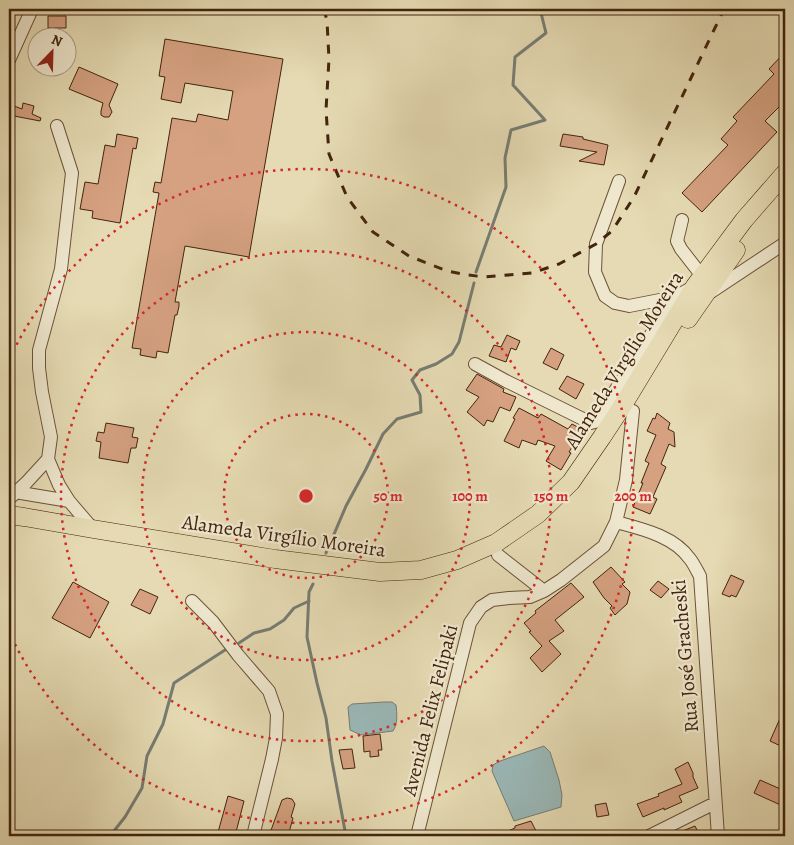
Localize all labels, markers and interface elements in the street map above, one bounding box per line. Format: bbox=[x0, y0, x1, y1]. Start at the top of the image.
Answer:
north arrow bbox=[28, 28, 78, 78]
text: N bbox=[48, 30, 65, 51]
street label: Alameda Virgílio Moreira bbox=[558, 265, 690, 455]
text: 50 m bbox=[373, 486, 403, 506]
text: 100 m bbox=[452, 486, 488, 506]
text: 150 m bbox=[534, 486, 569, 506]
text: 200 m bbox=[614, 486, 652, 506]
centre of rings bbox=[297, 487, 315, 505]
street label: Alameda Virgílio Moreira bbox=[180, 508, 388, 564]
street label: Rua José Gracheski bbox=[665, 578, 705, 734]
street label: Avenida Felix Felipaki bbox=[395, 621, 464, 800]

